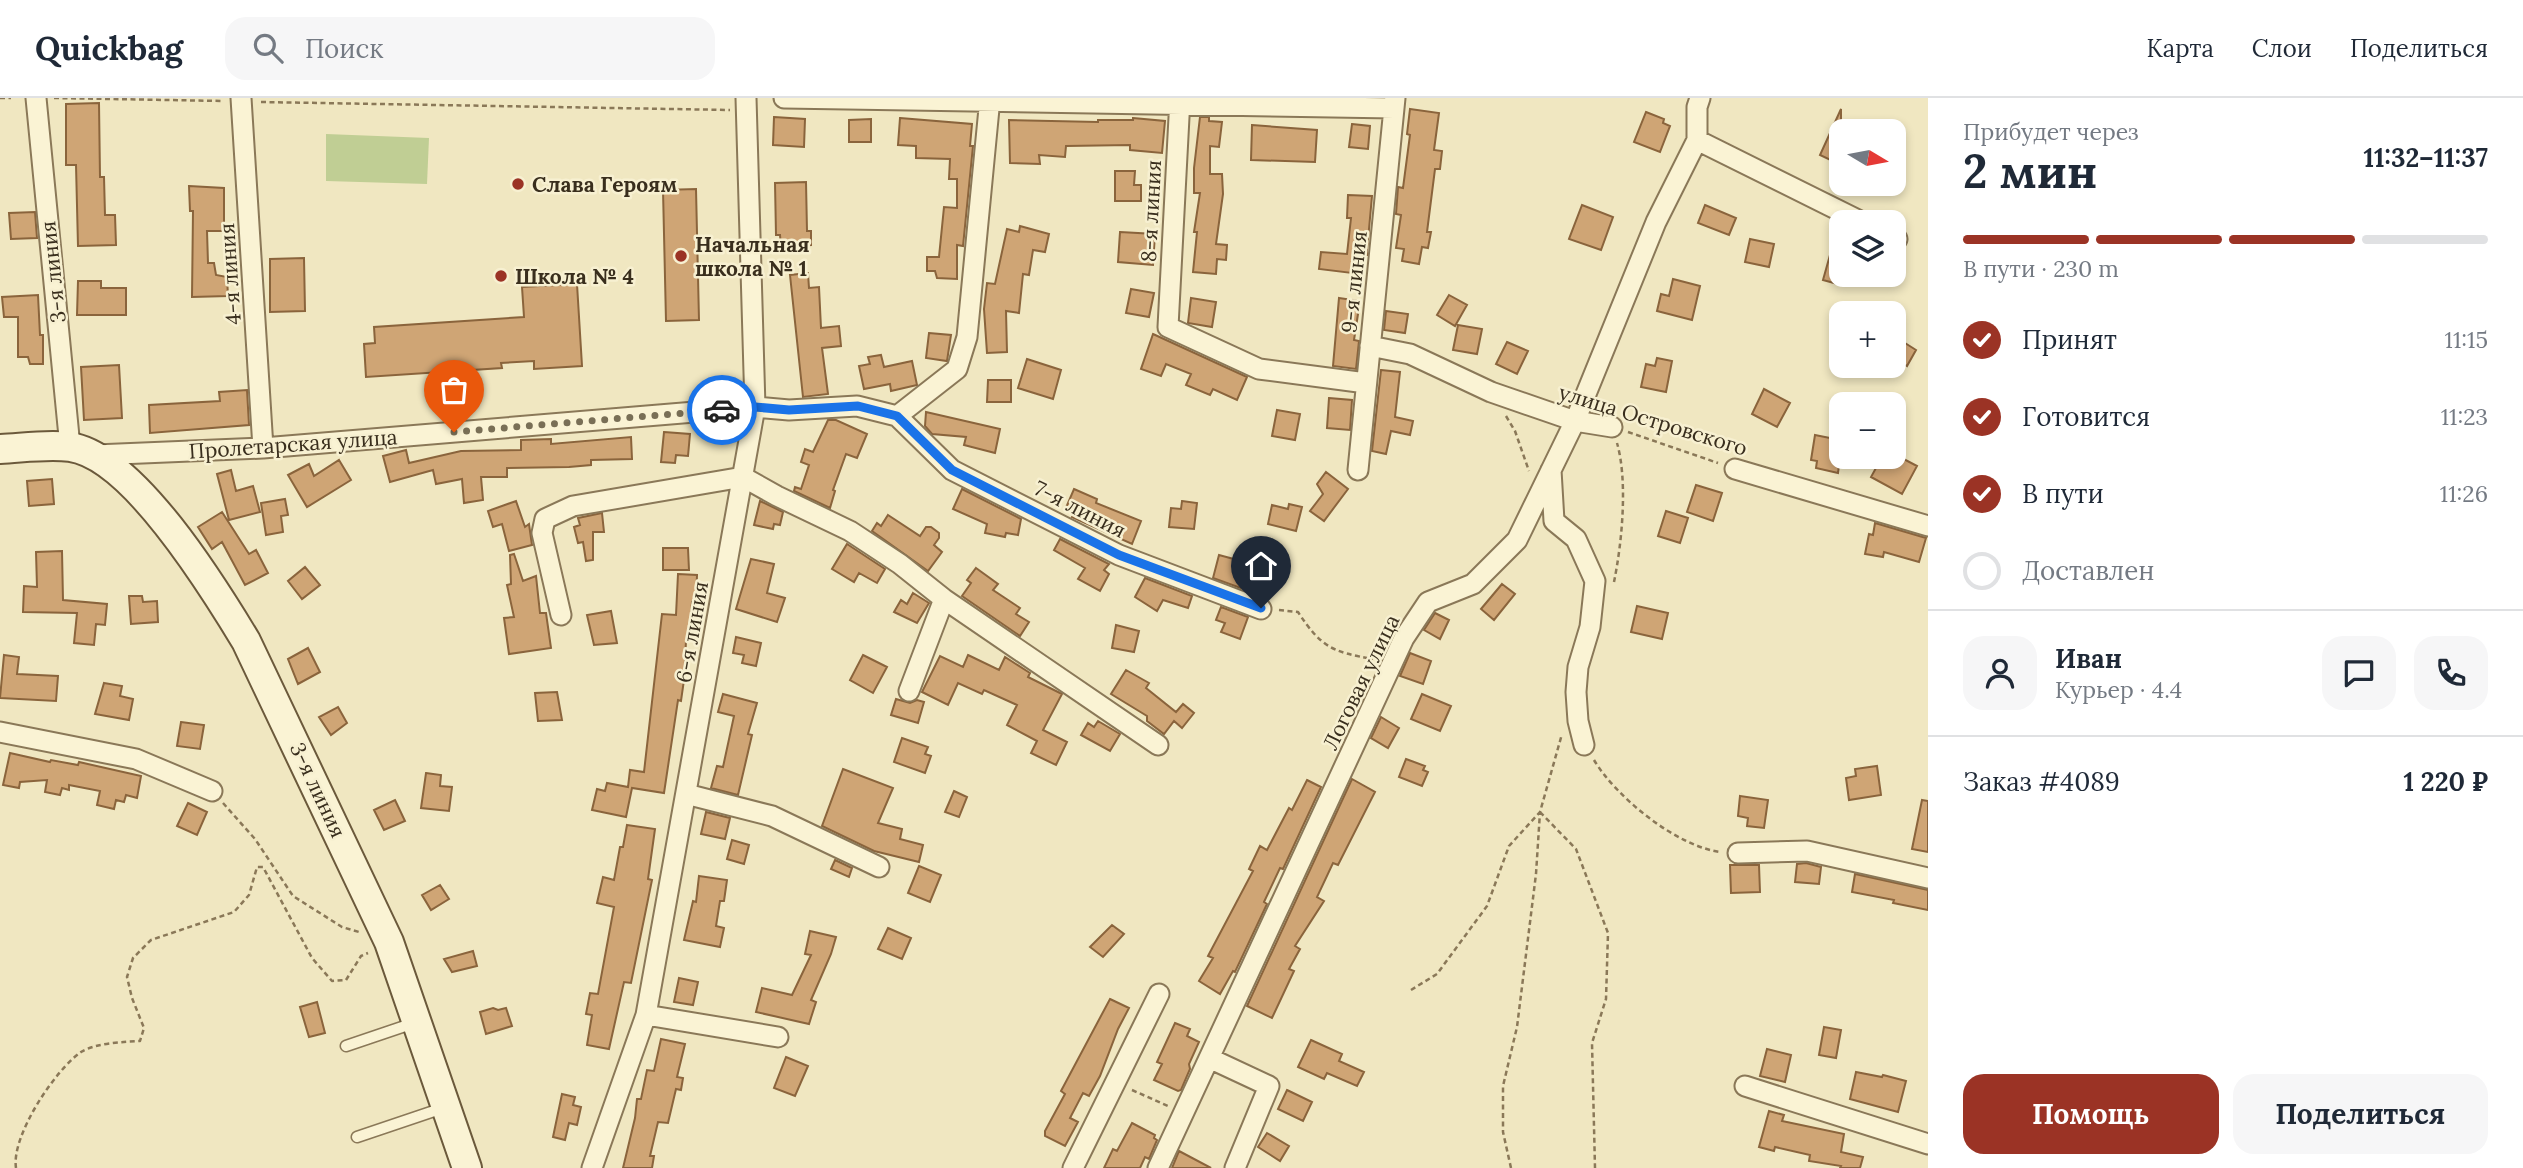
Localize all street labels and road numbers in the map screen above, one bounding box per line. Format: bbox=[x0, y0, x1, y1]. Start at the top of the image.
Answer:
street label: 8-я линия bbox=[1135, 159, 1167, 263]
street label: 3-я линия bbox=[34, 220, 72, 324]
street label: 4-я линия bbox=[213, 222, 247, 326]
street label: 9-я линия bbox=[1335, 230, 1373, 334]
street label: улица Островского bbox=[1555, 378, 1751, 462]
street label: Пролетарская улица bbox=[188, 423, 398, 465]
street label: 7-я линия bbox=[1029, 474, 1131, 544]
street label: 6-я линия bbox=[670, 579, 714, 685]
street label: Логовая улица bbox=[1317, 610, 1405, 754]
street label: 3-я линия bbox=[284, 738, 352, 842]

